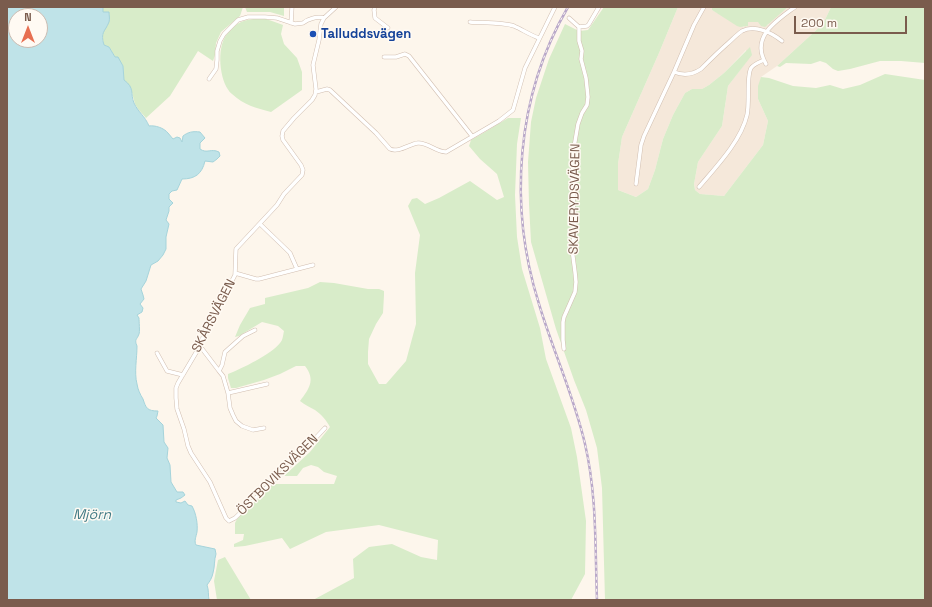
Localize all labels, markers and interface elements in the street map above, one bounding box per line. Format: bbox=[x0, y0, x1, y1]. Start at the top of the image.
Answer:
north arrow bbox=[8, 8, 48, 48]
scale bar bbox=[796, 8, 909, 34]
text: N bbox=[24, 10, 32, 24]
text: 200 m bbox=[801, 15, 837, 31]
place label: Talluddsvägen bbox=[321, 26, 411, 42]
marker: Talluddsvägen bbox=[308, 29, 318, 39]
street label: SKAVERYDSVÄGEN bbox=[566, 143, 584, 255]
street label: SKÅRSVÄGEN bbox=[189, 277, 239, 355]
street label: ÖSTBOVIKSVÄGEN bbox=[234, 431, 322, 519]
water label: Mjörn bbox=[73, 507, 111, 523]

